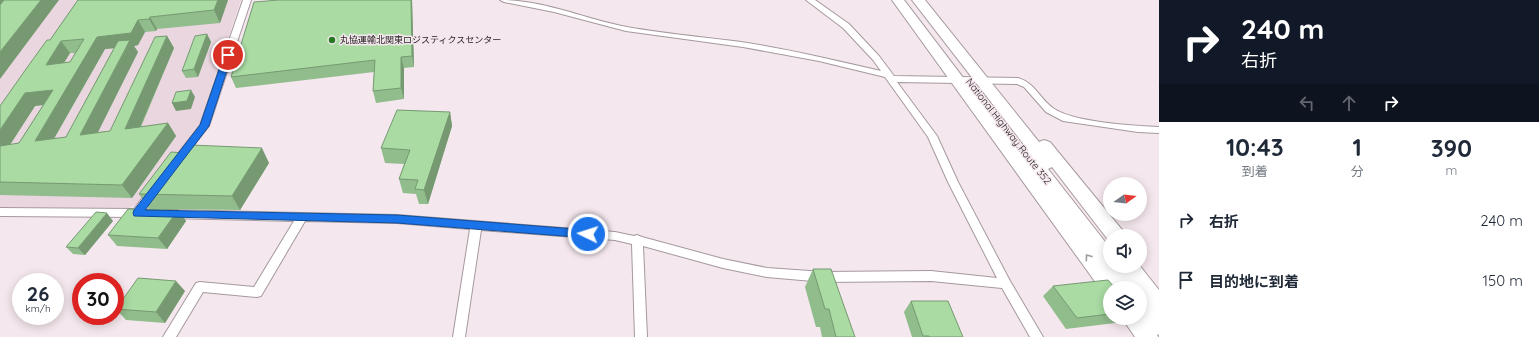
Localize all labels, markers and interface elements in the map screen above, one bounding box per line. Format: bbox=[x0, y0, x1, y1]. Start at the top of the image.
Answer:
text: 240 m bbox=[1241, 11, 1324, 46]
icon: right bbox=[1175, 16, 1227, 68]
place label: 丸協運輸北関東ロジスティクスセンター bbox=[340, 34, 501, 45]
marker: 丸協運輸北関東ロジスティクスセンター bbox=[327, 35, 337, 45]
pin bbox=[211, 38, 245, 72]
icon: arrive bbox=[217, 44, 239, 66]
text: 右折 bbox=[1241, 49, 1277, 72]
street label: National Highway Route 352 bbox=[963, 76, 1054, 187]
icon: left bbox=[1296, 92, 1318, 114]
icon: ahead bbox=[1338, 92, 1360, 114]
icon: right bbox=[1380, 92, 1402, 114]
text: 10:43 bbox=[1226, 132, 1284, 162]
text: 1 bbox=[1352, 132, 1362, 162]
text: 390 bbox=[1431, 133, 1472, 163]
text: m bbox=[1445, 162, 1457, 178]
text: 到着 bbox=[1242, 163, 1268, 179]
text: 分 bbox=[1351, 163, 1364, 179]
north arrow bbox=[1103, 177, 1147, 221]
map controls bbox=[1103, 177, 1147, 325]
icon: right bbox=[1175, 209, 1197, 231]
text: 240 m bbox=[1480, 211, 1523, 230]
text: 右折 bbox=[1209, 212, 1239, 231]
position arrow bbox=[567, 213, 609, 255]
button: sound bbox=[1103, 229, 1147, 273]
one-way arrow bbox=[1086, 254, 1093, 261]
icon: arrive bbox=[1175, 269, 1197, 291]
text: 150 m bbox=[1483, 271, 1523, 290]
text: 目的地に到着 bbox=[1209, 272, 1299, 291]
speed limit sign: 30 bbox=[72, 273, 124, 325]
text: 26 bbox=[27, 281, 49, 306]
button: layers bbox=[1103, 281, 1147, 325]
text: km/h bbox=[25, 302, 51, 315]

